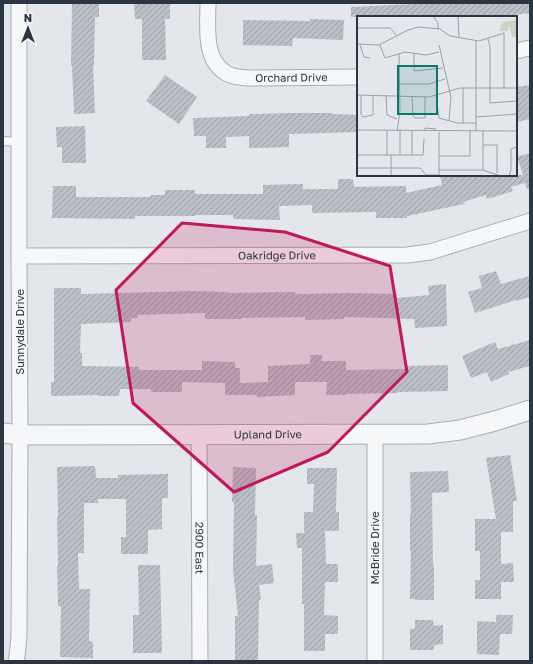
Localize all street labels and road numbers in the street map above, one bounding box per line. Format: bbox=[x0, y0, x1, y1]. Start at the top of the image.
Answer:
street label: Orchard Drive bbox=[255, 70, 328, 84]
street label: Oakridge Drive bbox=[238, 248, 316, 261]
street label: Sunnydale Drive bbox=[13, 289, 26, 375]
street label: Upland Drive bbox=[234, 427, 302, 440]
street label: McBride Drive bbox=[368, 511, 381, 585]
street label: 2900 East bbox=[193, 522, 207, 574]

